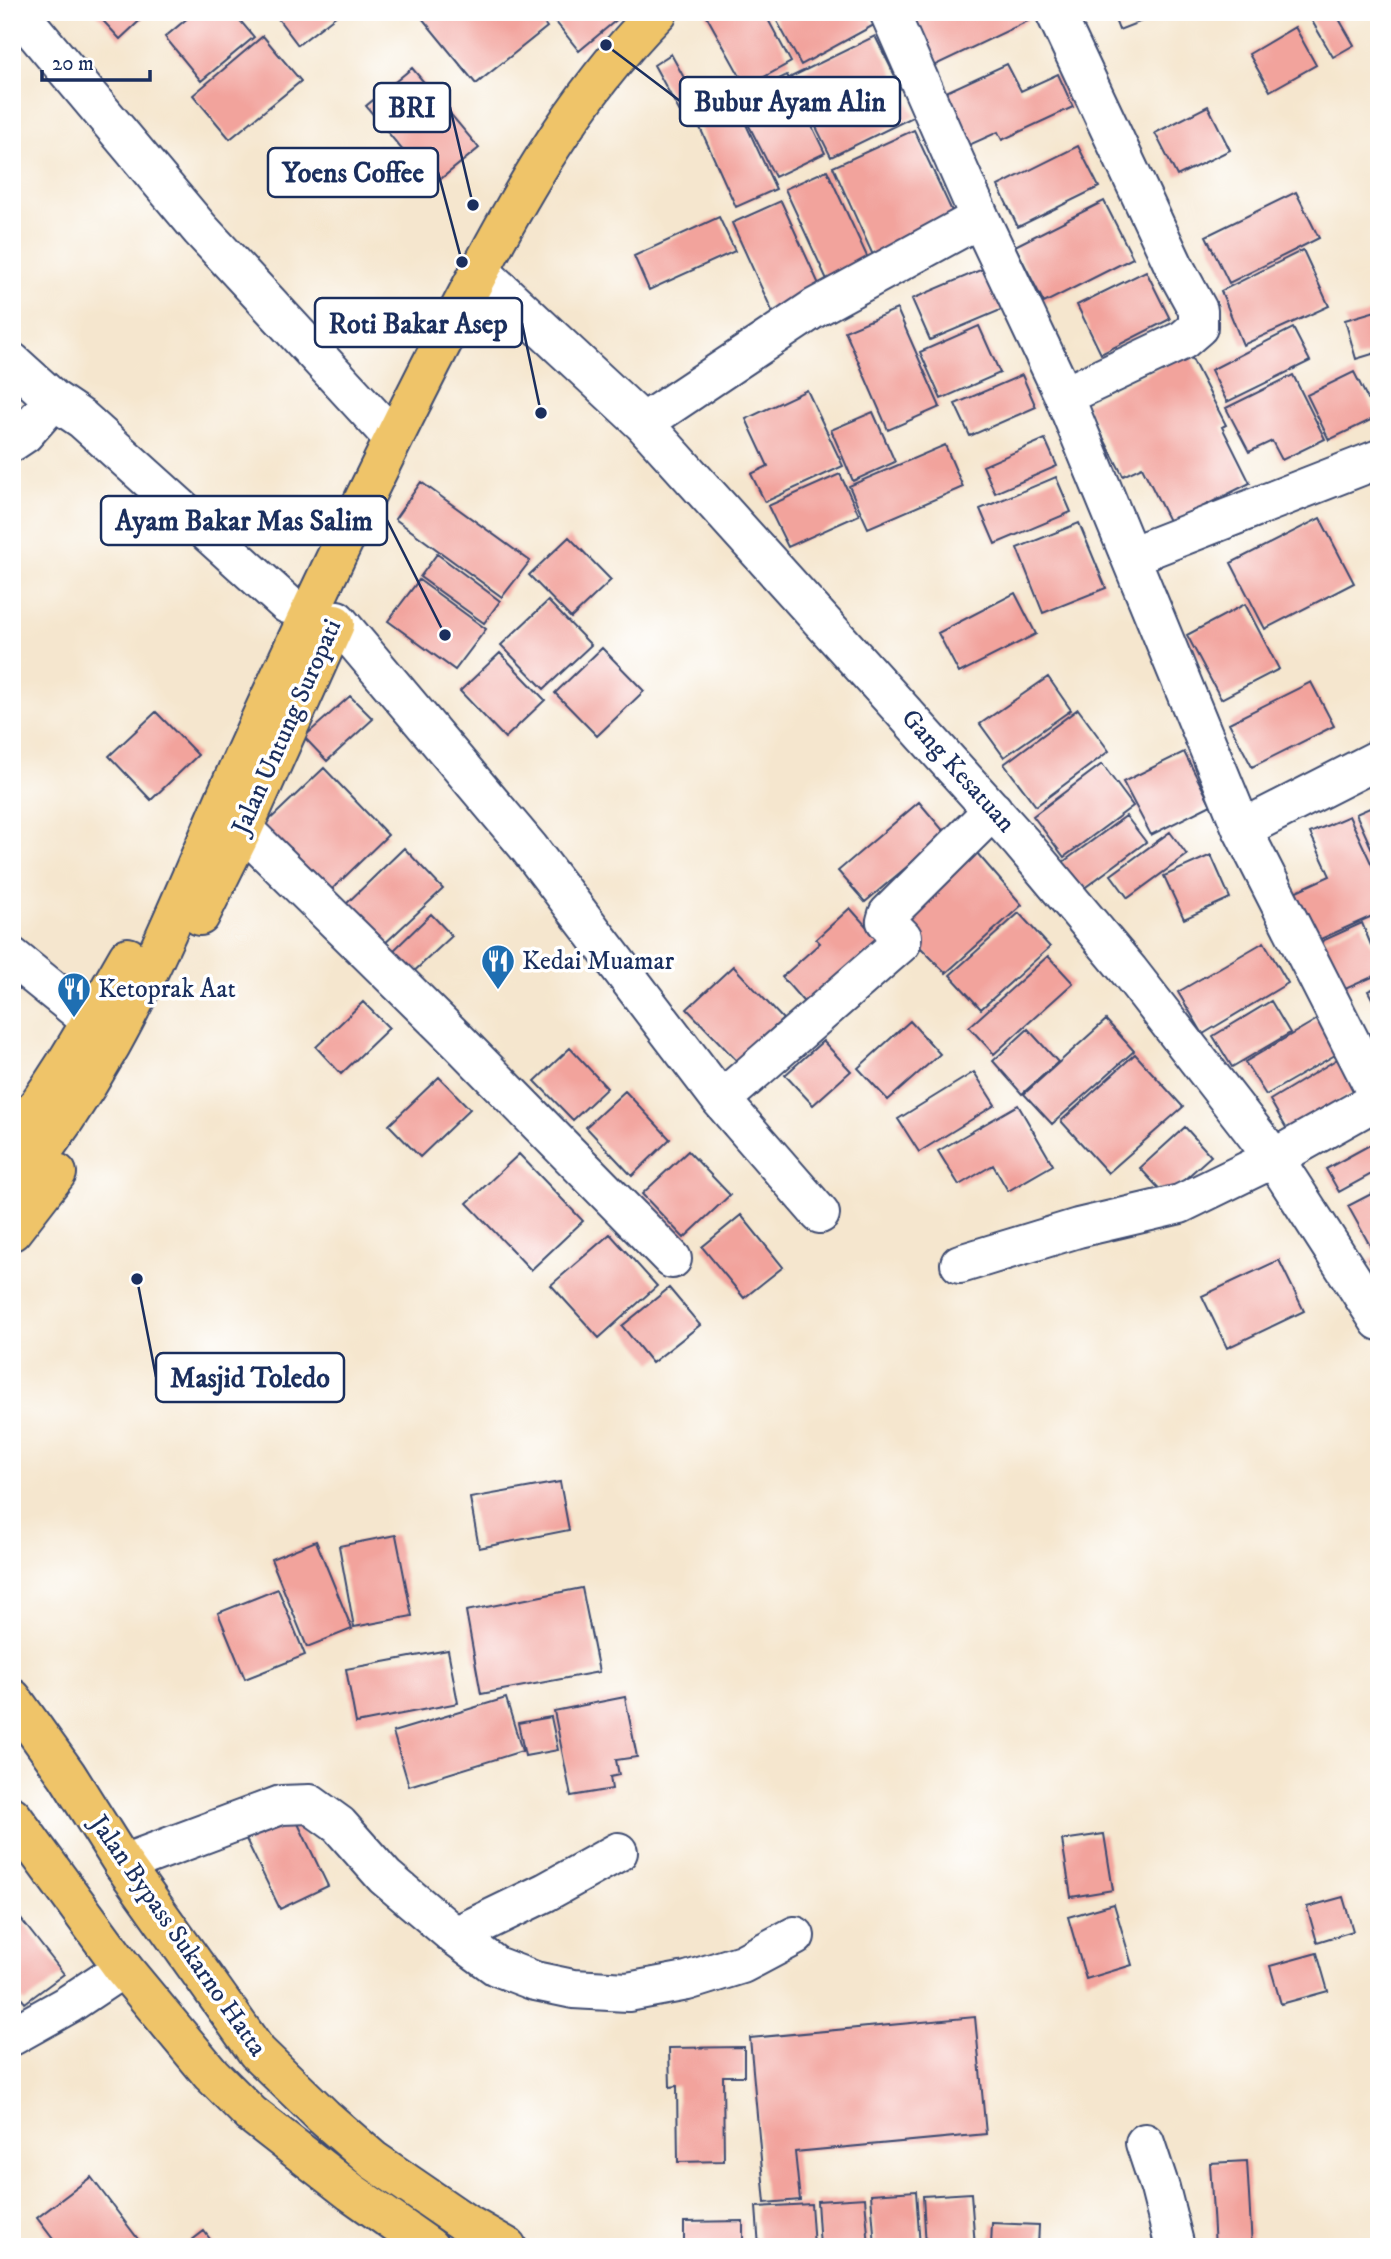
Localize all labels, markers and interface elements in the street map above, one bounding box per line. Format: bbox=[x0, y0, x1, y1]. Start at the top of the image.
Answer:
scale bar bbox=[42, 38, 150, 82]
text: 20 m bbox=[52, 51, 94, 77]
callout: Bubur Ayam Alin bbox=[680, 77, 900, 126]
callout: BRI bbox=[374, 83, 450, 132]
text: Bubur Ayam Alin bbox=[694, 85, 886, 120]
text: BRI bbox=[388, 91, 436, 126]
callout: Yoens Coffee bbox=[268, 148, 438, 197]
text: Yoens Coffee bbox=[281, 156, 424, 191]
callout: Roti Bakar Asep bbox=[315, 298, 522, 347]
text: Roti Bakar Asep bbox=[329, 307, 507, 342]
callout: Ayam Bakar Mas Salim bbox=[101, 496, 387, 545]
text: Ayam Bakar Mas Salim bbox=[114, 504, 373, 539]
street label: Jalan Untung Suropati bbox=[224, 614, 349, 842]
street label: Gang Kesatuan bbox=[894, 702, 1022, 840]
restaurant icon: Kedai Muamar bbox=[479, 942, 517, 991]
place label: Kedai Muamar bbox=[522, 945, 675, 978]
restaurant icon: Ketoprak Aat bbox=[55, 970, 93, 1019]
place label: Ketoprak Aat bbox=[98, 973, 236, 1006]
callout: Masjid Toledo bbox=[156, 1353, 344, 1402]
text: Masjid Toledo bbox=[170, 1361, 330, 1396]
street label: Jalan Bypass Sukarno Hatta bbox=[81, 1807, 274, 2063]

